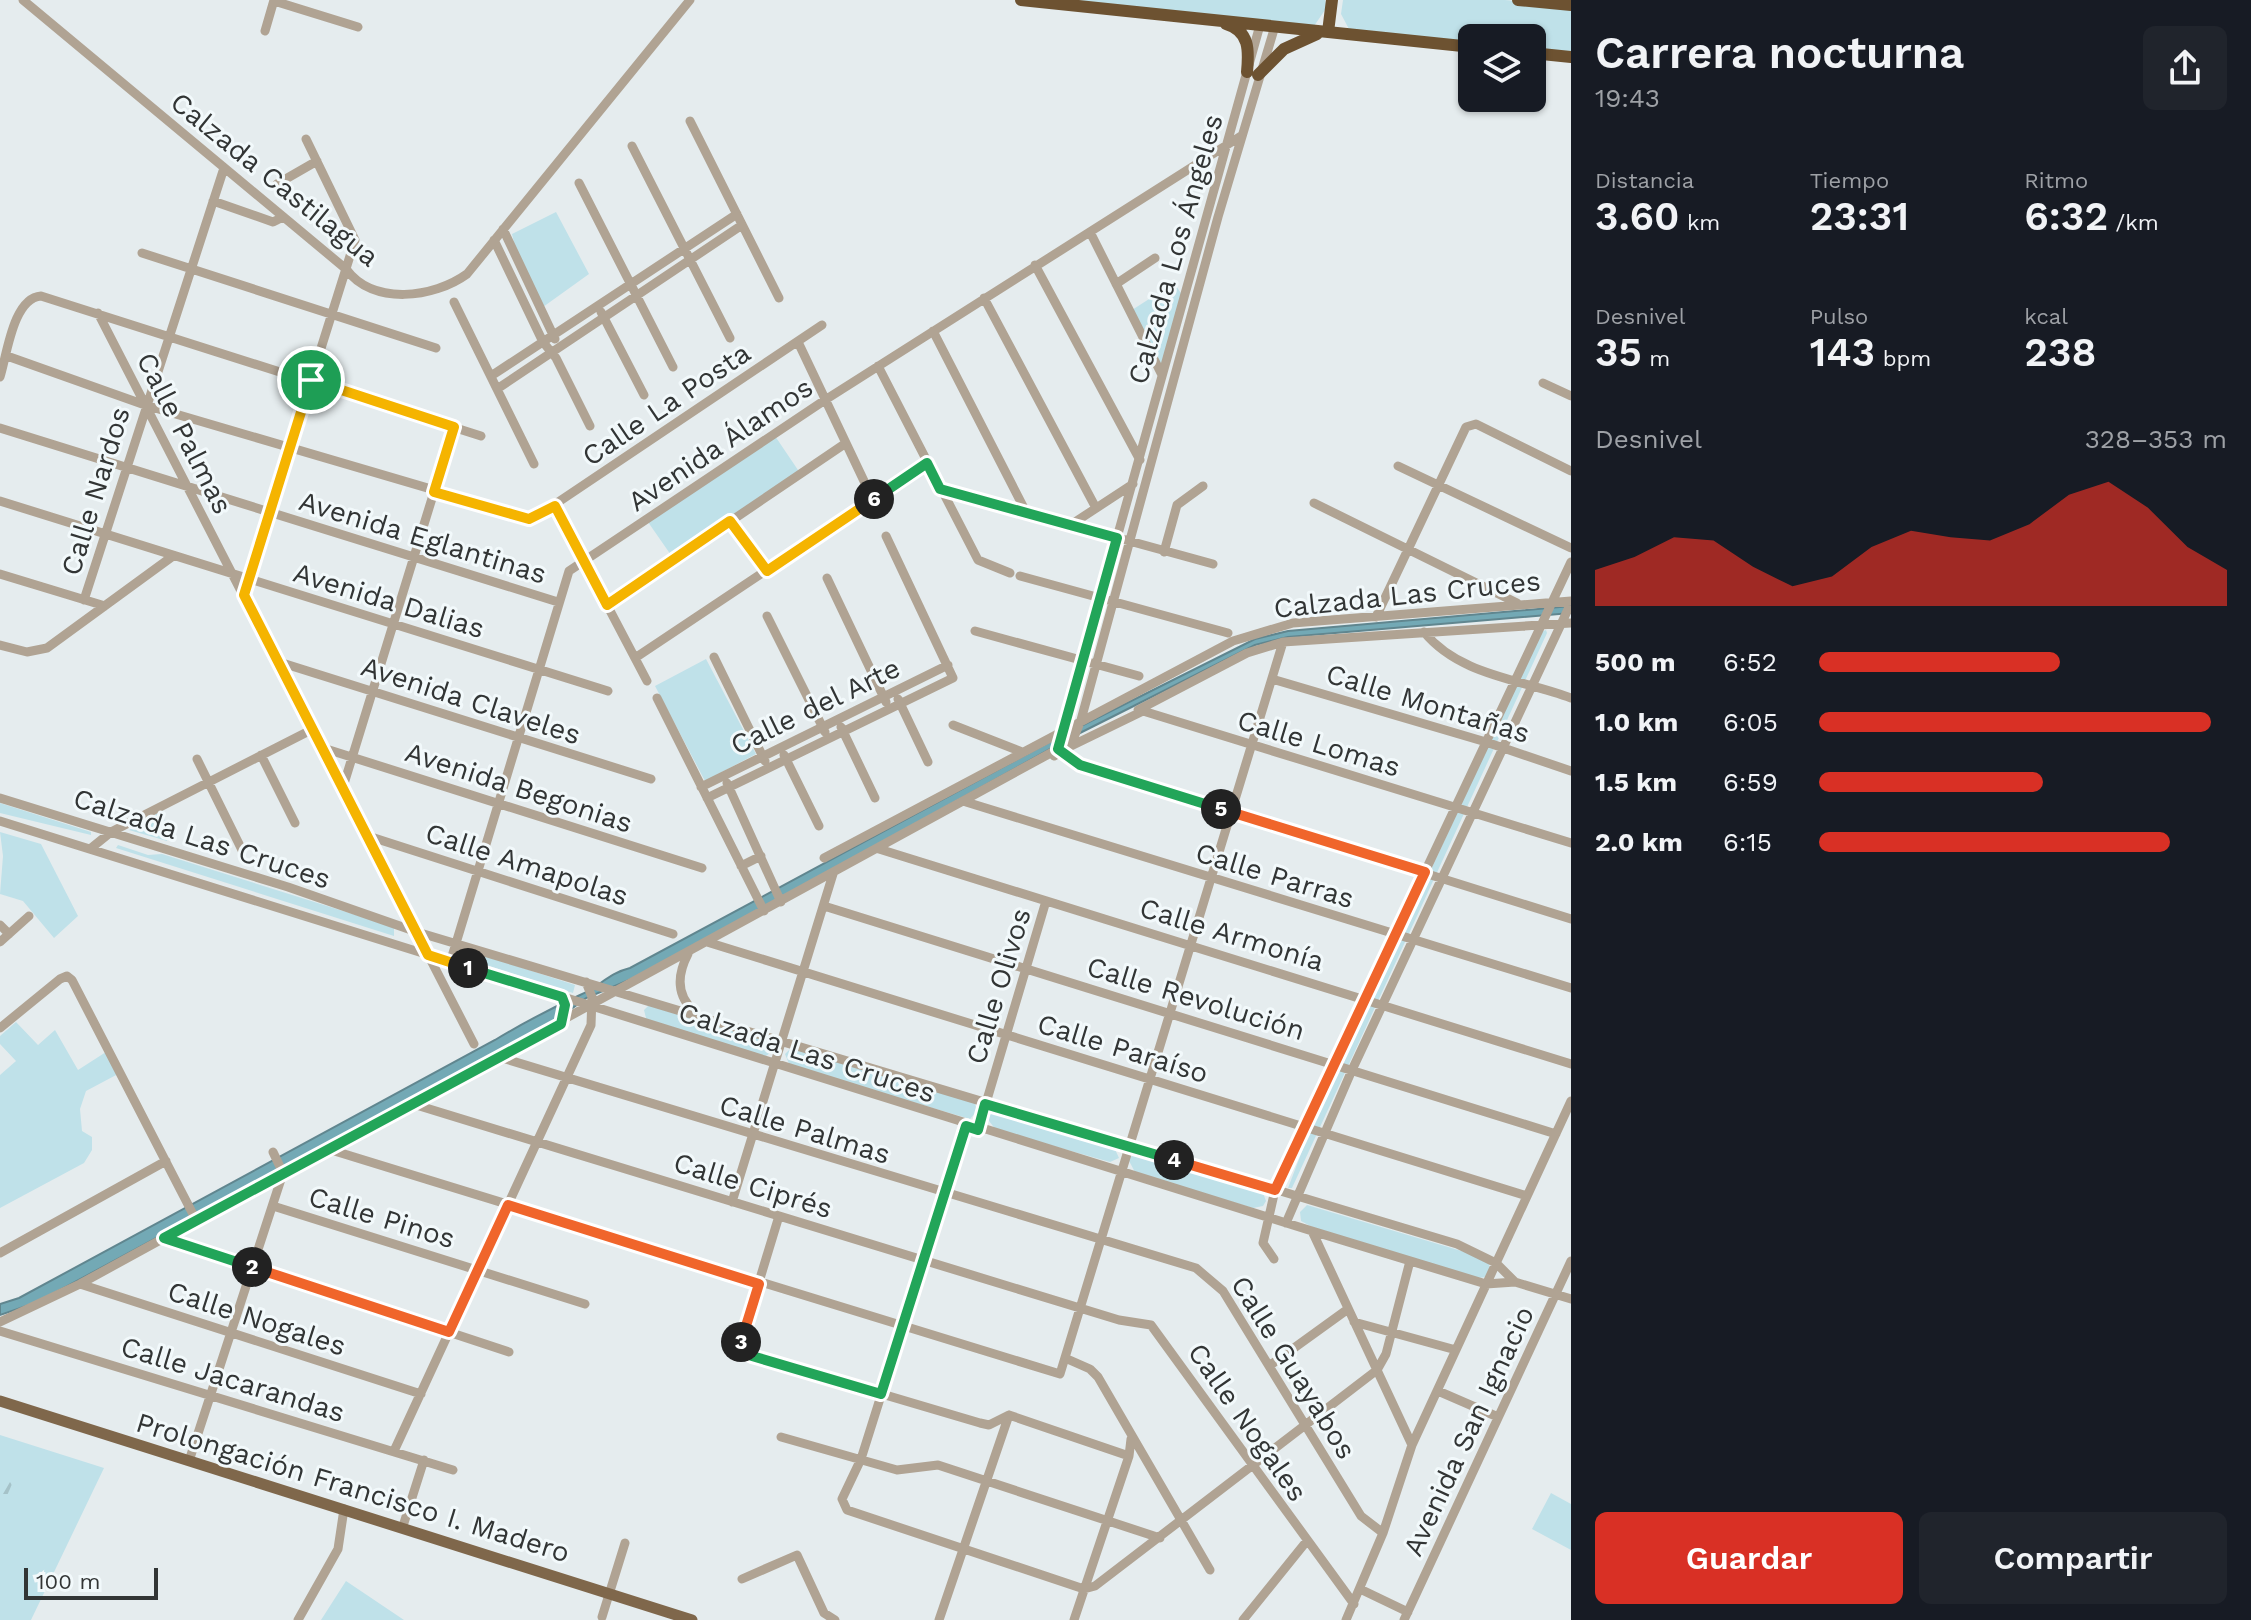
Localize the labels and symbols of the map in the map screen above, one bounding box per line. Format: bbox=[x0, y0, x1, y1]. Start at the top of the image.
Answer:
street label: Calzada Castilagua bbox=[164, 85, 385, 274]
street label: Calzada Los Ángeles bbox=[1121, 110, 1230, 388]
street label: Calle La Posta bbox=[576, 336, 757, 473]
pin bbox=[277, 346, 345, 414]
street label: Calle Palmas bbox=[130, 347, 239, 519]
street label: Avenida Álamos bbox=[622, 371, 819, 518]
street label: Calle Nardos bbox=[54, 403, 137, 579]
pin: 6 bbox=[854, 479, 894, 519]
street label: Avenida Eglantinas bbox=[295, 484, 550, 591]
street label: Avenida Dalias bbox=[289, 556, 488, 645]
street label: Calzada Las Cruces bbox=[1272, 564, 1542, 625]
street label: Avenida Claveles bbox=[357, 649, 585, 752]
street label: Calle del Arte bbox=[725, 651, 905, 762]
street label: Calle Montañas bbox=[1322, 657, 1534, 750]
street label: Calle Lomas bbox=[1234, 703, 1404, 784]
street label: Avenida Begonias bbox=[401, 735, 637, 840]
street label: Calzada Las Cruces bbox=[69, 781, 334, 896]
pin: 5 bbox=[1201, 789, 1241, 829]
street label: Calle Amapolas bbox=[421, 816, 632, 913]
street label: Calle Parras bbox=[1192, 836, 1358, 915]
street label: Calle Armonía bbox=[1136, 891, 1328, 978]
street label: Calle Olivos bbox=[959, 904, 1038, 1068]
pin: 1 bbox=[448, 948, 488, 988]
street label: Calle Revolución bbox=[1083, 950, 1309, 1047]
street label: Calzada Las Cruces bbox=[674, 995, 939, 1110]
street label: Calle Paraíso bbox=[1034, 1007, 1212, 1090]
street label: Calle Palmas bbox=[716, 1088, 894, 1171]
pin: 4 bbox=[1154, 1140, 1194, 1180]
street label: Calle Ciprés bbox=[670, 1146, 836, 1225]
street label: Calle Pinos bbox=[305, 1180, 459, 1255]
pin: 2 bbox=[232, 1247, 272, 1287]
street label: Calle Guayabos bbox=[1224, 1270, 1363, 1465]
street label: Calle Nogales bbox=[164, 1274, 350, 1363]
street label: Avenida San Ignacio bbox=[1396, 1301, 1541, 1561]
pin: 3 bbox=[721, 1322, 761, 1362]
street label: Calle Jacarandas bbox=[117, 1330, 349, 1429]
street label: Calle Nogales bbox=[1181, 1337, 1314, 1508]
street label: Prolongación Francisco I. Madero bbox=[132, 1406, 574, 1569]
scale bar bbox=[24, 1564, 158, 1600]

